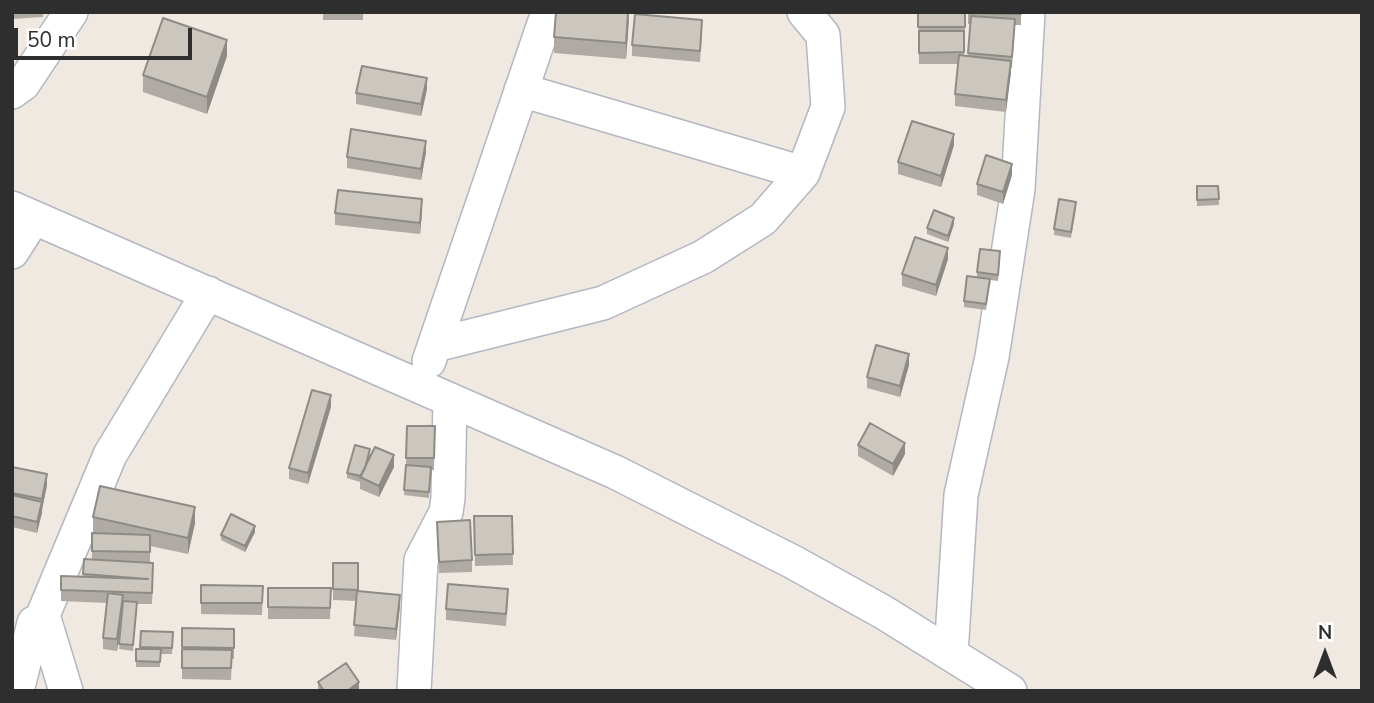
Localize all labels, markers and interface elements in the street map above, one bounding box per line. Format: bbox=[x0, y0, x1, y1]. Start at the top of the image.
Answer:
scale bar bbox=[18, 14, 196, 58]
text: 50 m bbox=[27, 26, 76, 54]
north arrow bbox=[1290, 619, 1360, 689]
text: N bbox=[1318, 620, 1332, 646]

